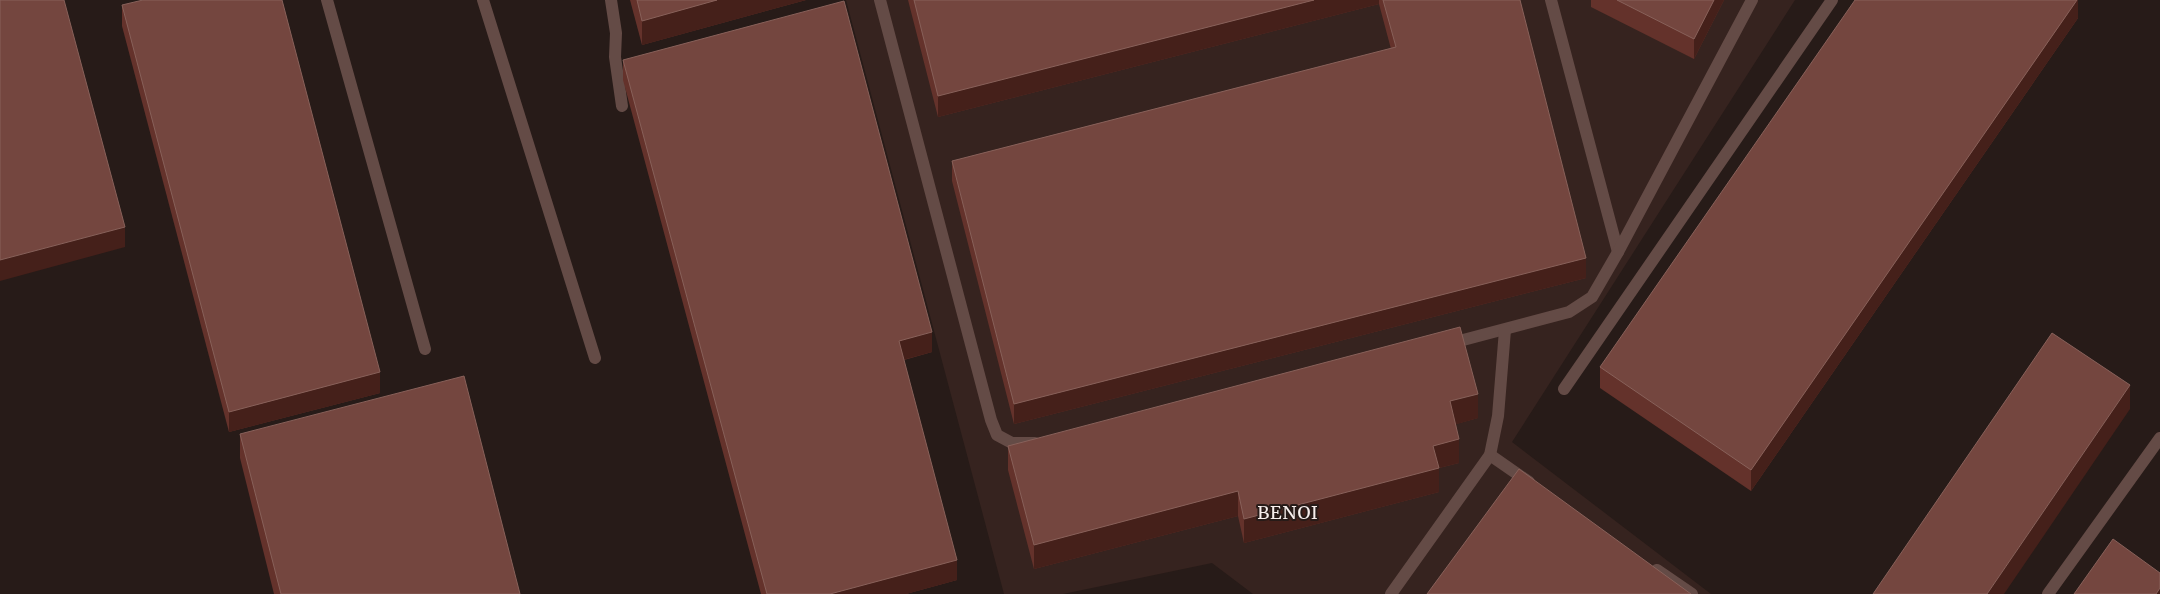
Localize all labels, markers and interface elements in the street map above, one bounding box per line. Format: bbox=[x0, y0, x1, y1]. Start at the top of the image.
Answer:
district label: BENOI bbox=[1257, 501, 1319, 524]

